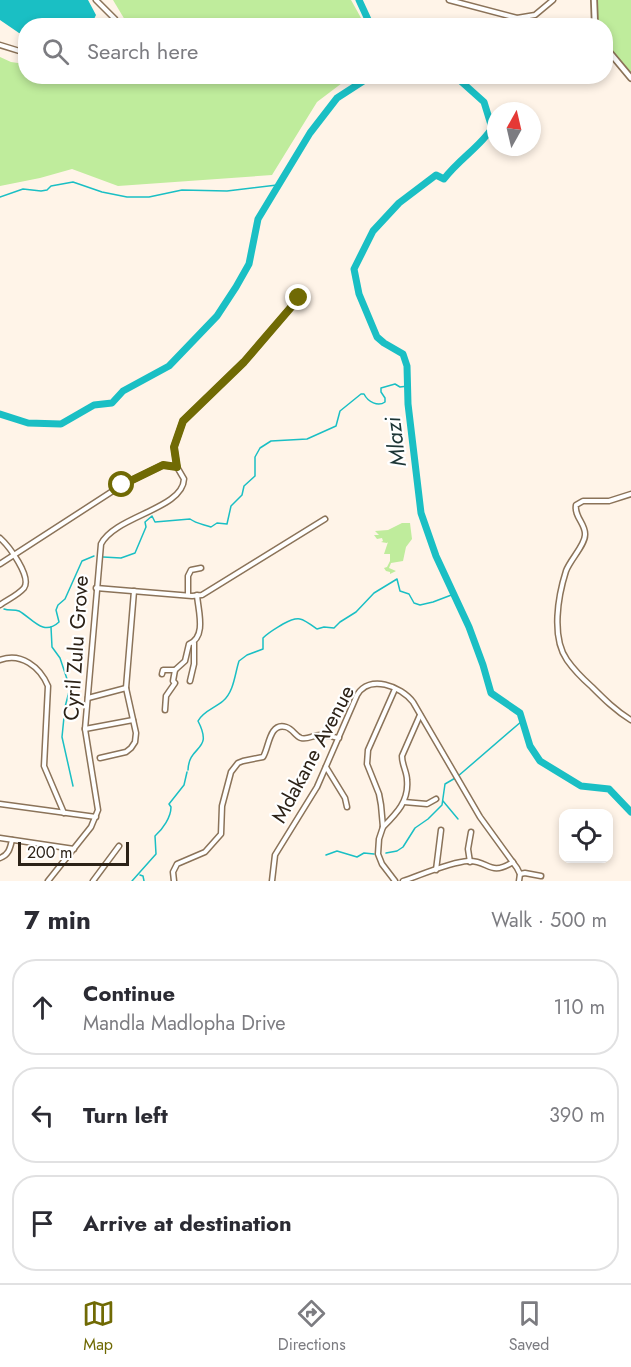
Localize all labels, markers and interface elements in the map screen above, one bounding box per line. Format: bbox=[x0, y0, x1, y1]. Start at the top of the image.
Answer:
search box bbox=[18, 18, 613, 84]
icon: search bbox=[39, 35, 72, 68]
text: Search here bbox=[87, 35, 198, 67]
north arrow bbox=[487, 102, 541, 156]
route end bbox=[285, 284, 311, 310]
water label: Mlazi bbox=[376, 415, 414, 469]
route start bbox=[108, 471, 134, 497]
street label: Cyril Zulu Grove bbox=[56, 574, 96, 722]
street label: Mdakane Avenue bbox=[264, 680, 362, 828]
map controls bbox=[559, 809, 613, 863]
button: locate bbox=[559, 809, 613, 863]
scale bar bbox=[18, 839, 129, 866]
text: 200 m bbox=[27, 841, 73, 864]
text: 7 min bbox=[24, 901, 91, 939]
text: Walk · 500 m bbox=[491, 906, 607, 935]
text: Continue bbox=[83, 977, 175, 1009]
icon: ahead bbox=[26, 991, 59, 1024]
text: 110 m bbox=[553, 993, 605, 1022]
text: Mandla Madlopha Drive bbox=[83, 1009, 286, 1038]
icon: left bbox=[26, 1099, 59, 1132]
text: Turn left bbox=[83, 1099, 168, 1131]
text: 390 m bbox=[549, 1101, 605, 1130]
icon: arrive bbox=[26, 1207, 59, 1240]
text: Arrive at destination bbox=[83, 1207, 292, 1239]
tab: Map bbox=[82, 1297, 115, 1356]
tab: Directions bbox=[278, 1297, 346, 1356]
tab: Saved bbox=[509, 1297, 549, 1356]

